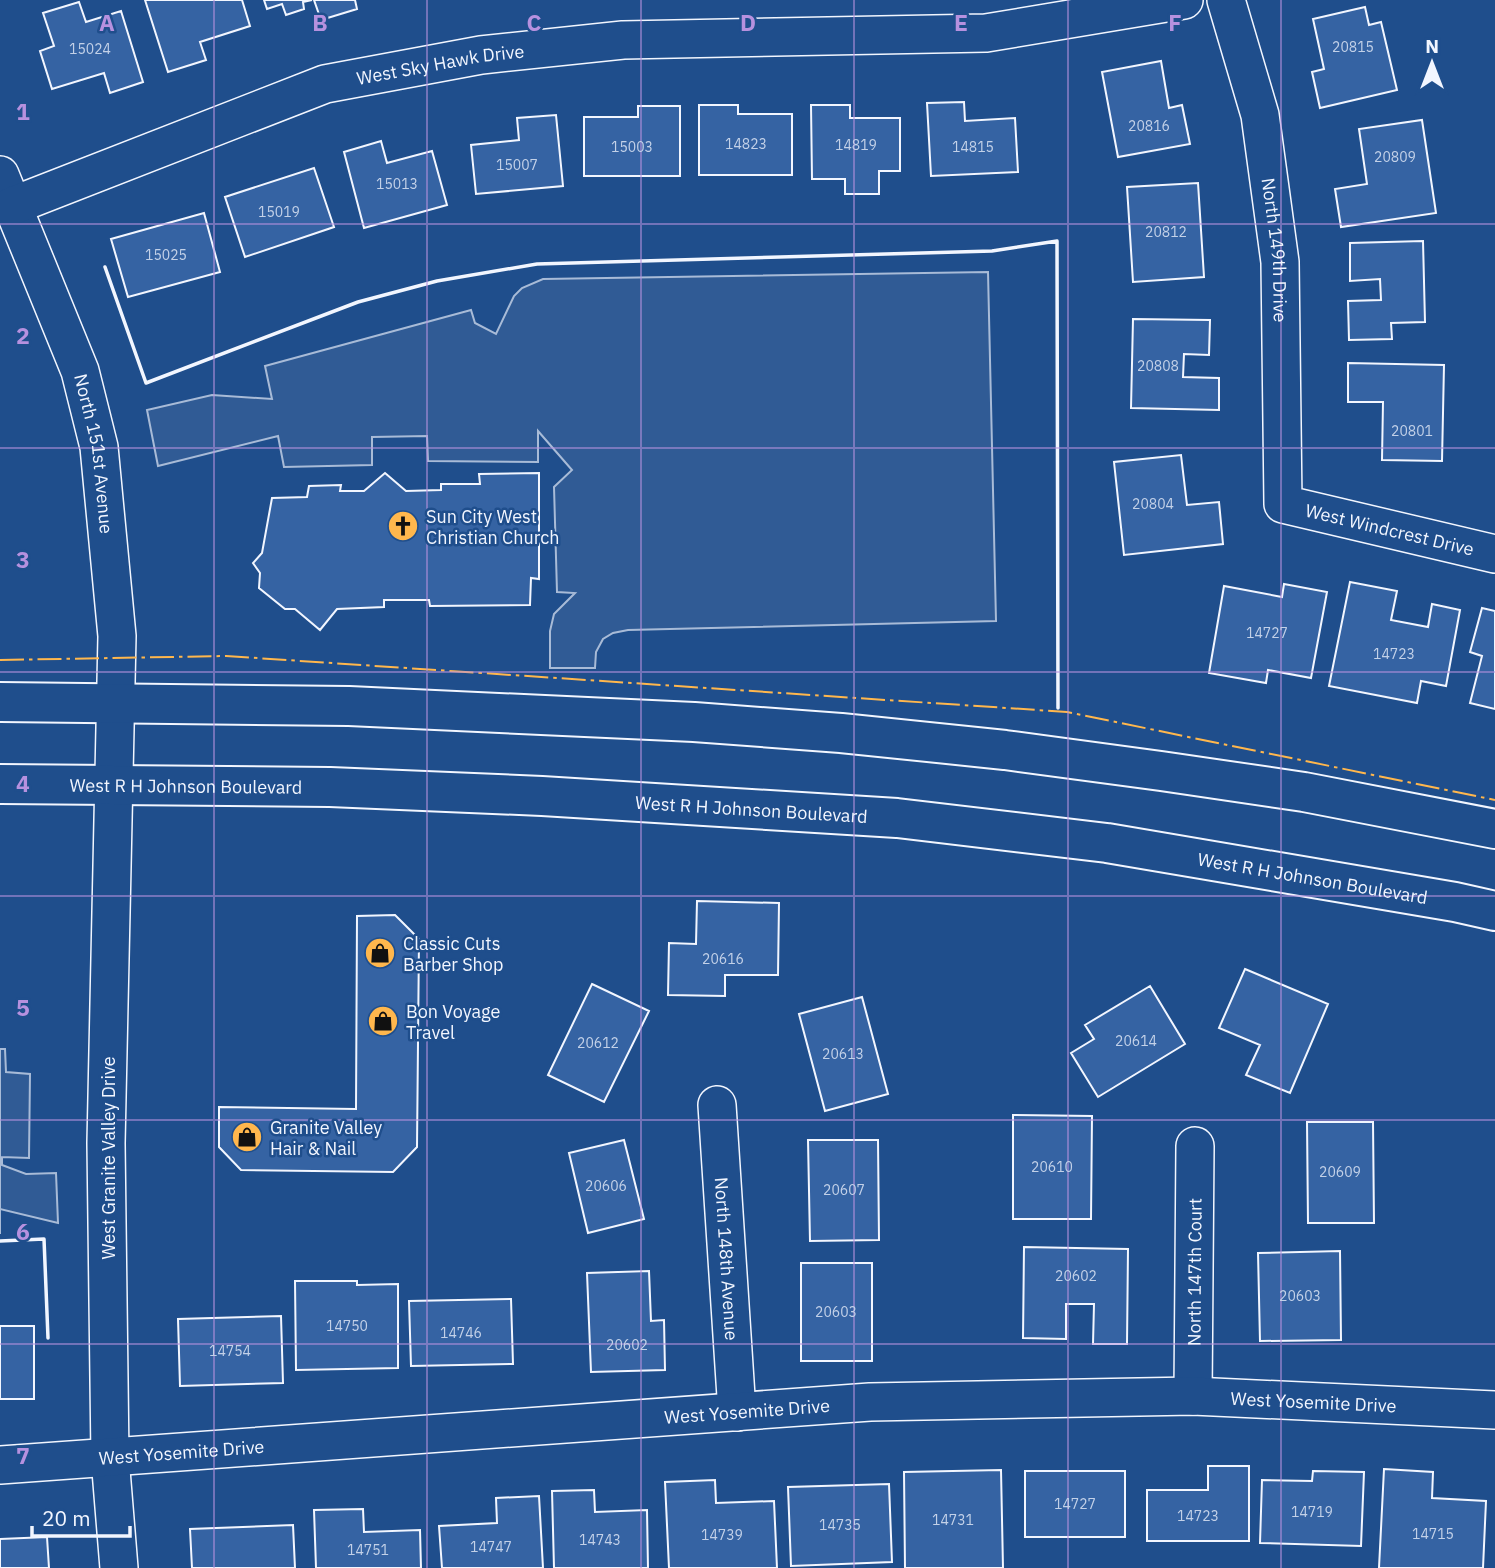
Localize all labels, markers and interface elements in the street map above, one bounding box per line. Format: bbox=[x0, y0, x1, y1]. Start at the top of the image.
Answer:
text: A bbox=[99, 7, 115, 37]
text: B bbox=[312, 7, 328, 37]
text: C bbox=[527, 7, 542, 37]
text: D bbox=[740, 7, 756, 37]
text: E bbox=[954, 7, 968, 37]
text: F bbox=[1168, 7, 1182, 37]
north arrow bbox=[1397, 28, 1467, 98]
text: N bbox=[1425, 34, 1439, 58]
house number: 20815 bbox=[1332, 38, 1374, 56]
street label: West Sky Hawk Drive bbox=[355, 39, 525, 89]
house number: 15024 bbox=[69, 40, 111, 58]
text: 1 bbox=[16, 96, 30, 126]
house number: 20816 bbox=[1128, 117, 1170, 135]
house number: 14823 bbox=[725, 135, 767, 153]
house number: 14819 bbox=[835, 136, 877, 154]
house number: 15003 bbox=[611, 138, 653, 156]
house number: 14815 bbox=[952, 138, 994, 156]
house number: 20809 bbox=[1374, 148, 1416, 166]
house number: 15007 bbox=[496, 156, 538, 174]
house number: 15013 bbox=[376, 175, 418, 193]
street label: North 149th Drive bbox=[1257, 176, 1292, 323]
house number: 15019 bbox=[258, 203, 300, 221]
house number: 20812 bbox=[1145, 223, 1187, 241]
house number: 15025 bbox=[145, 246, 187, 264]
text: 2 bbox=[16, 320, 30, 350]
house number: 20808 bbox=[1137, 357, 1179, 375]
street label: North 151st Avenue bbox=[70, 371, 119, 535]
house number: 20801 bbox=[1391, 422, 1433, 440]
house number: 20804 bbox=[1132, 495, 1174, 513]
street label: West Windcrest Drive bbox=[1303, 498, 1477, 560]
place label: Sun City West Christian Church bbox=[426, 505, 559, 549]
church icon: Sun City West Christian Church bbox=[386, 509, 420, 543]
text: 3 bbox=[16, 544, 30, 574]
house number: 14727 bbox=[1246, 624, 1288, 642]
house number: 14723 bbox=[1373, 645, 1415, 663]
text: 4 bbox=[16, 768, 30, 798]
street label: West R H Johnson Boulevard bbox=[69, 773, 302, 798]
street label: West R H Johnson Boulevard bbox=[635, 790, 868, 828]
street label: West R H Johnson Boulevard bbox=[1196, 847, 1429, 909]
place label: Classic Cuts Barber Shop bbox=[403, 932, 503, 976]
shop icon: Classic Cuts Barber Shop bbox=[363, 936, 397, 970]
house number: 20616 bbox=[702, 950, 744, 968]
text: 5 bbox=[16, 992, 30, 1022]
place label: Bon Voyage Travel bbox=[406, 1000, 500, 1044]
shop icon: Bon Voyage Travel bbox=[366, 1004, 400, 1038]
house number: 20614 bbox=[1115, 1032, 1157, 1050]
house number: 20612 bbox=[577, 1034, 619, 1052]
house number: 20613 bbox=[822, 1045, 864, 1063]
street label: West Granite Valley Drive bbox=[97, 1056, 120, 1260]
place label: Granite Valley Hair & Nail bbox=[270, 1116, 382, 1160]
shop icon: Granite Valley Hair & Nail bbox=[230, 1120, 264, 1154]
house number: 20610 bbox=[1031, 1158, 1073, 1176]
house number: 20609 bbox=[1319, 1163, 1361, 1181]
street label: North 148th Avenue bbox=[710, 1176, 744, 1341]
house number: 20606 bbox=[585, 1177, 627, 1195]
house number: 20607 bbox=[823, 1181, 865, 1199]
street label: North 147th Court bbox=[1182, 1198, 1206, 1346]
text: 6 bbox=[16, 1216, 30, 1246]
house number: 20602 bbox=[1055, 1267, 1097, 1285]
house number: 20603 bbox=[1279, 1287, 1321, 1305]
house number: 20603 bbox=[815, 1303, 857, 1321]
house number: 14750 bbox=[326, 1317, 368, 1335]
house number: 14746 bbox=[440, 1324, 482, 1342]
house number: 20602 bbox=[606, 1336, 648, 1354]
house number: 14754 bbox=[209, 1342, 251, 1360]
street label: West Yosemite Drive bbox=[1230, 1386, 1397, 1417]
street label: West Yosemite Drive bbox=[664, 1393, 831, 1428]
street label: West Yosemite Drive bbox=[98, 1434, 265, 1469]
text: 7 bbox=[16, 1440, 30, 1470]
scale bar bbox=[32, 1494, 130, 1538]
house number: 14727 bbox=[1054, 1495, 1096, 1513]
house number: 14719 bbox=[1291, 1503, 1333, 1521]
text: 20 m bbox=[42, 1504, 91, 1532]
house number: 14723 bbox=[1177, 1507, 1219, 1525]
house number: 14731 bbox=[932, 1511, 974, 1529]
house number: 14735 bbox=[819, 1516, 861, 1534]
house number: 14715 bbox=[1412, 1525, 1454, 1543]
house number: 14739 bbox=[701, 1526, 743, 1544]
house number: 14743 bbox=[579, 1531, 621, 1549]
house number: 14747 bbox=[470, 1538, 512, 1556]
house number: 14751 bbox=[347, 1541, 389, 1559]

